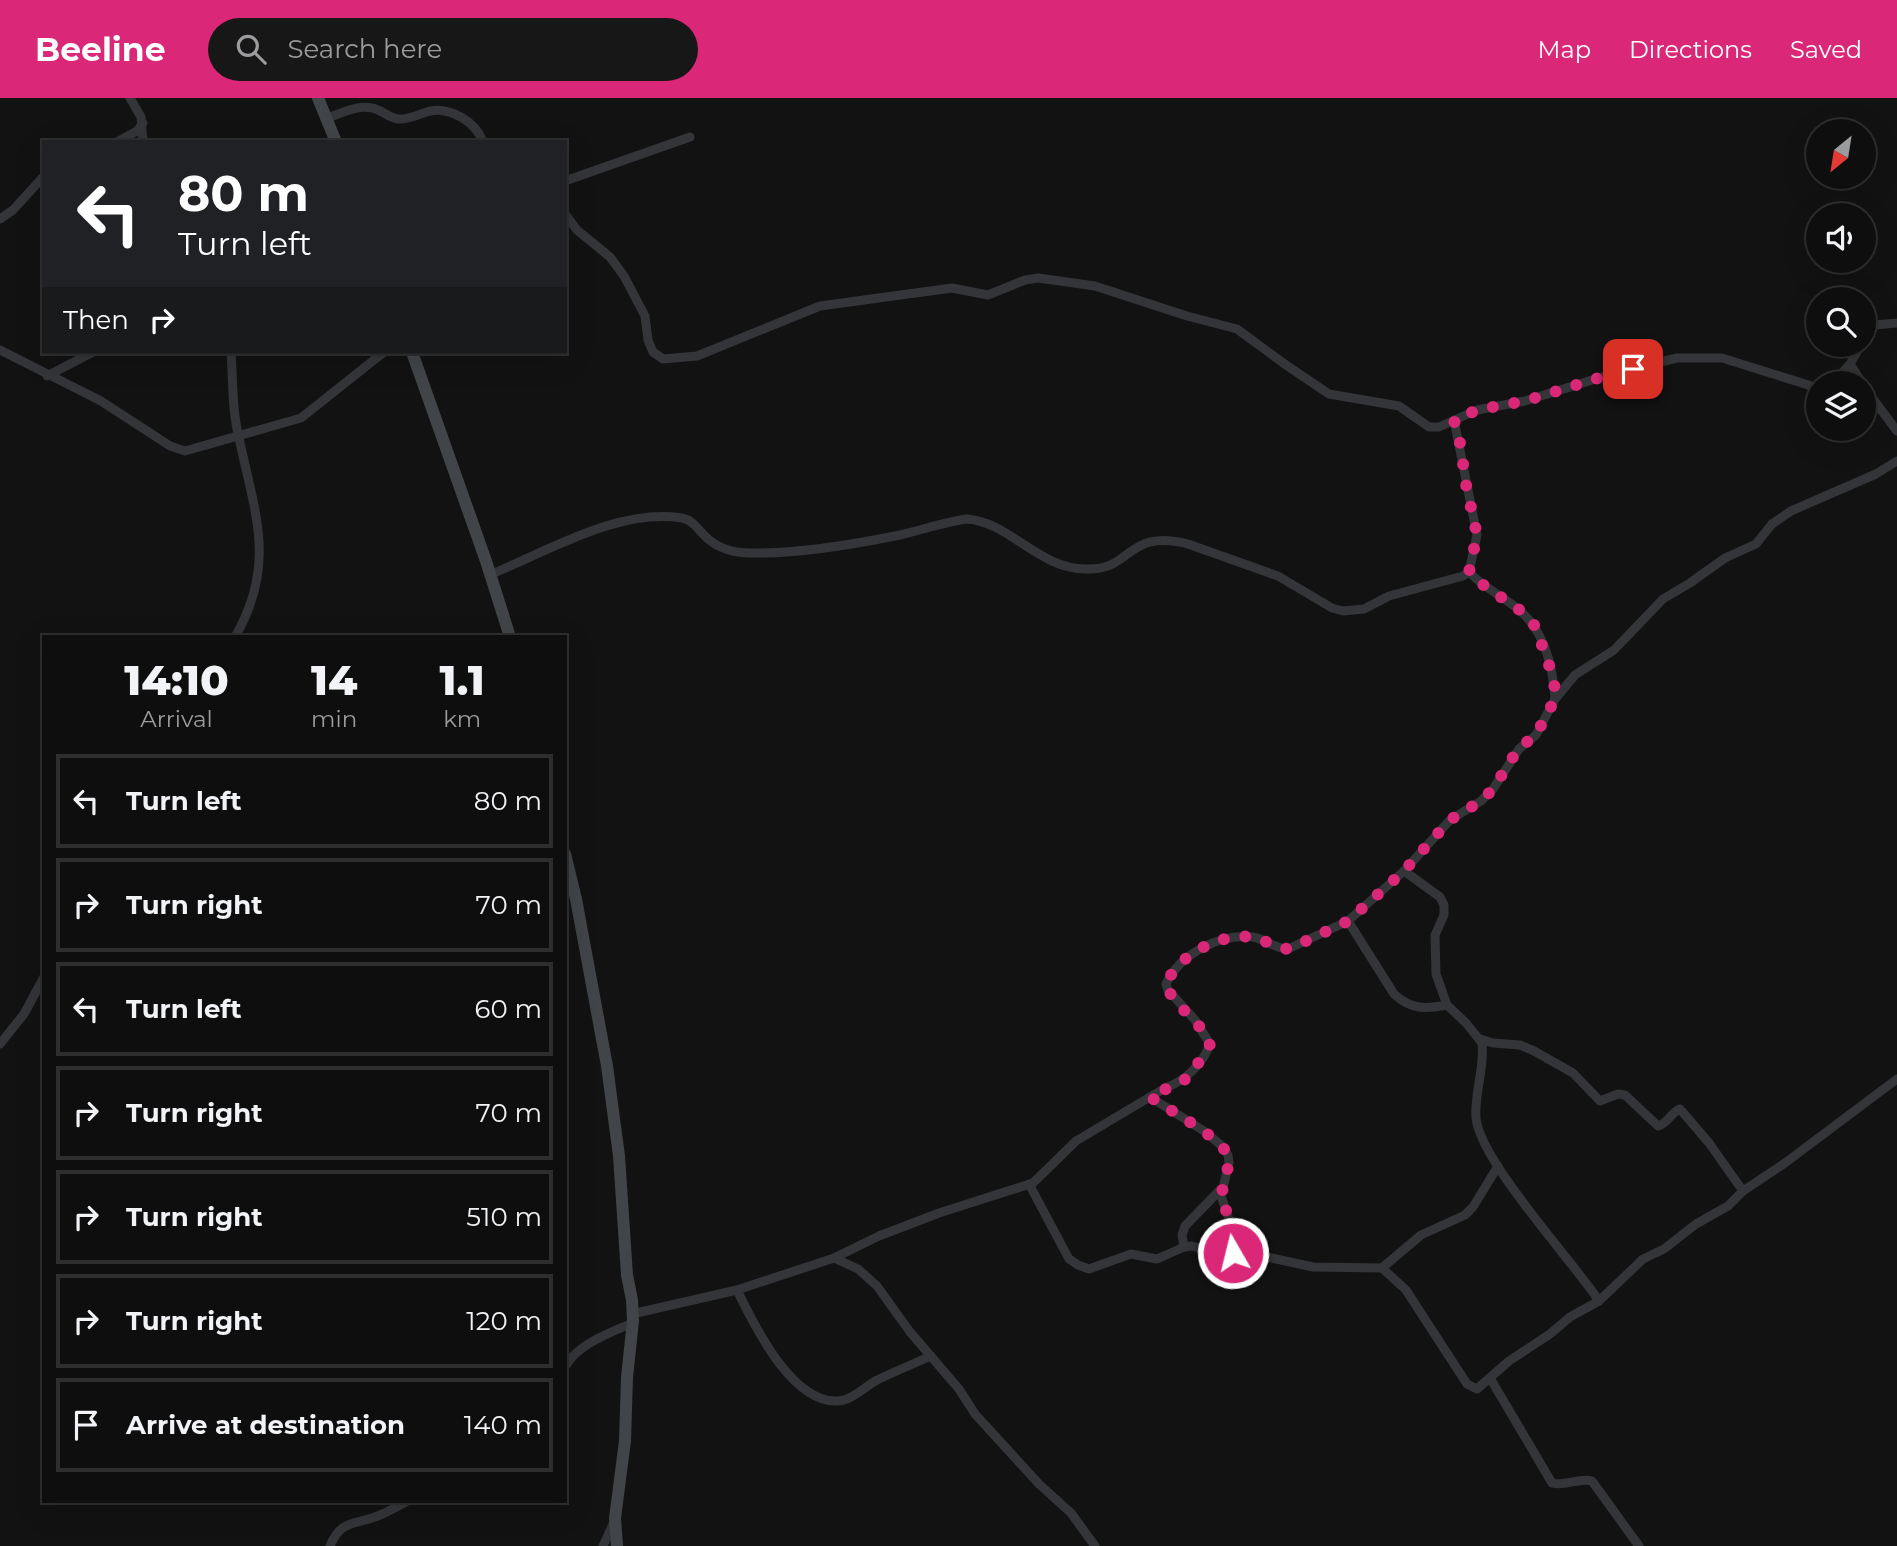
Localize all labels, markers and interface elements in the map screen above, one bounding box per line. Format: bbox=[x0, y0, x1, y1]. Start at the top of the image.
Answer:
search box bbox=[208, 18, 698, 81]
text: Beeline bbox=[35, 29, 166, 69]
icon: search bbox=[232, 30, 270, 68]
text: Search here bbox=[288, 33, 442, 65]
text: Map bbox=[1538, 35, 1591, 64]
text: Directions bbox=[1629, 35, 1752, 64]
text: Saved bbox=[1790, 35, 1862, 64]
north arrow bbox=[1806, 119, 1876, 189]
map controls bbox=[1806, 119, 1876, 441]
text: 80 m bbox=[178, 164, 309, 223]
icon: left bbox=[63, 168, 154, 259]
button: sound bbox=[1806, 203, 1876, 273]
text: Turn left bbox=[178, 224, 312, 263]
button: search bbox=[1806, 287, 1876, 357]
icon: right bbox=[143, 301, 181, 339]
text: Then bbox=[63, 304, 129, 336]
pin bbox=[1603, 339, 1663, 399]
icon: arrive bbox=[1614, 350, 1652, 388]
button: layers bbox=[1806, 371, 1876, 441]
text: 14:10 bbox=[124, 654, 229, 706]
text: 14 bbox=[311, 654, 357, 706]
text: 1.1 bbox=[440, 654, 485, 706]
text: Arrival bbox=[140, 705, 213, 733]
text: min bbox=[311, 705, 357, 733]
text: km bbox=[443, 705, 481, 733]
icon: left bbox=[67, 782, 105, 820]
text: Turn left bbox=[126, 785, 242, 817]
text: 80 m bbox=[474, 785, 542, 817]
icon: right bbox=[67, 886, 105, 924]
text: Turn right bbox=[126, 889, 262, 921]
text: 70 m bbox=[476, 889, 542, 921]
icon: left bbox=[67, 990, 105, 1028]
text: Turn left bbox=[126, 993, 242, 1025]
text: 60 m bbox=[475, 993, 542, 1025]
icon: right bbox=[67, 1094, 105, 1132]
text: Turn right bbox=[126, 1097, 262, 1129]
text: 70 m bbox=[476, 1097, 542, 1129]
icon: right bbox=[67, 1198, 105, 1236]
text: Turn right bbox=[126, 1201, 262, 1233]
text: 510 m bbox=[466, 1201, 542, 1233]
position arrow bbox=[1196, 1216, 1270, 1290]
icon: right bbox=[67, 1302, 105, 1340]
text: Turn right bbox=[126, 1305, 262, 1337]
text: 120 m bbox=[466, 1305, 542, 1337]
icon: arrive bbox=[67, 1406, 105, 1444]
text: Arrive at destination bbox=[126, 1409, 405, 1441]
text: 140 m bbox=[464, 1409, 542, 1441]

